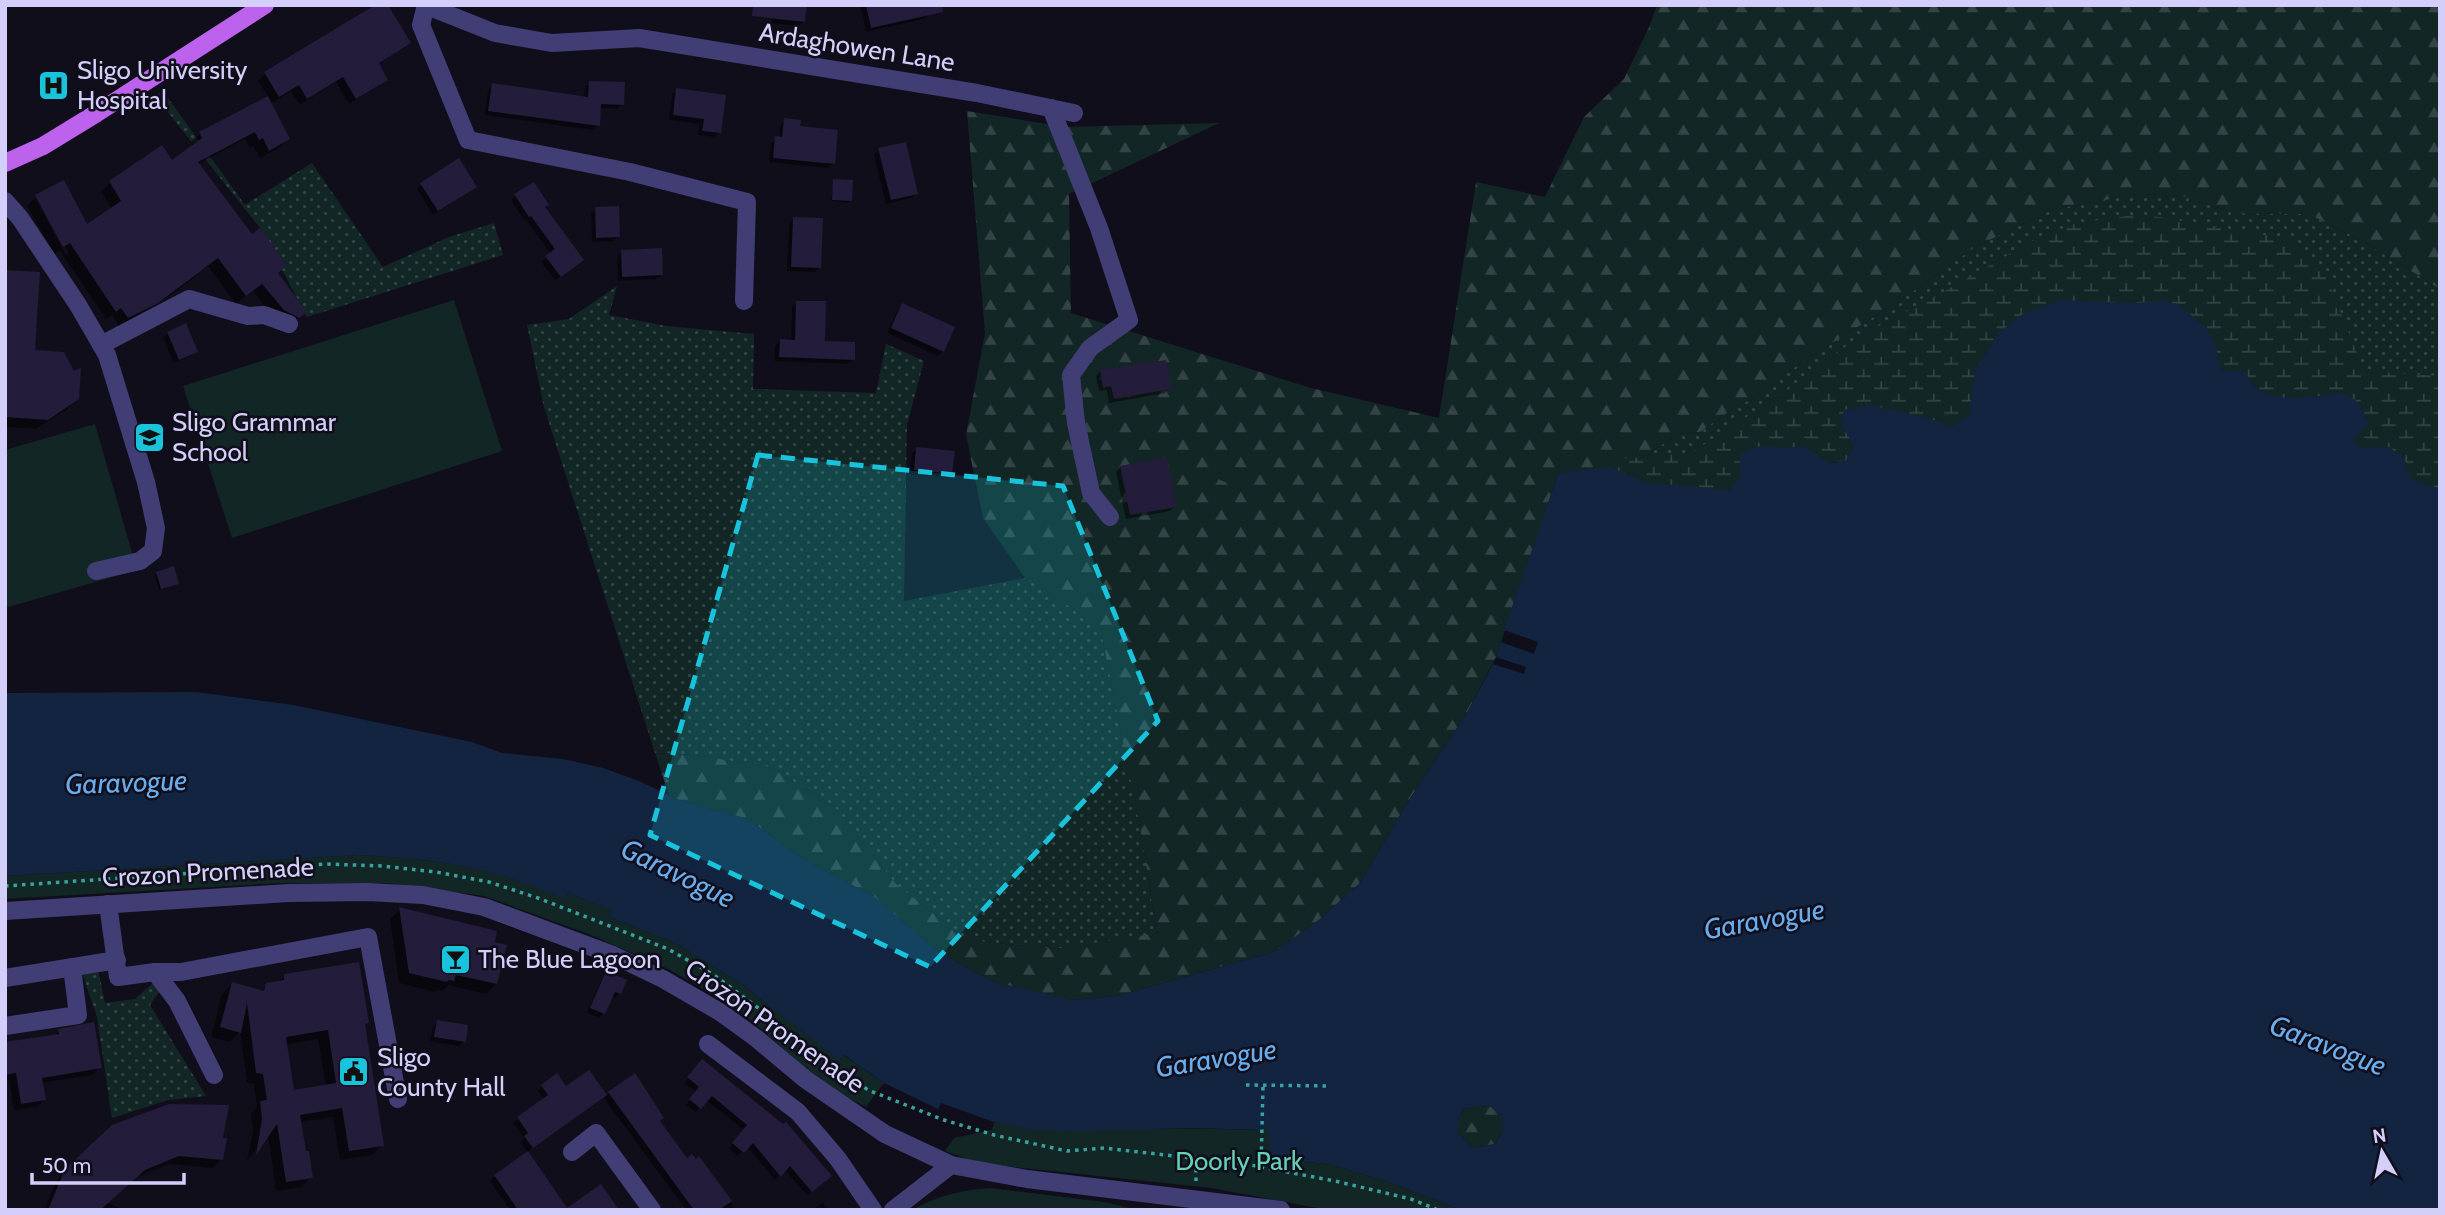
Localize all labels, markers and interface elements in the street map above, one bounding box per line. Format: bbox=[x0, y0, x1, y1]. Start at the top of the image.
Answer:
street label: Ardaghowen Lane bbox=[757, 16, 957, 78]
place label: Sligo University Hospital bbox=[77, 54, 247, 116]
hospital icon: Sligo University Hospital bbox=[37, 68, 71, 102]
place label: Sligo Grammar School bbox=[172, 406, 337, 468]
school or university icon: Sligo Grammar School bbox=[132, 420, 166, 454]
water label: Garavogue bbox=[64, 763, 188, 801]
water label: Garavogue bbox=[616, 831, 740, 915]
street label: Crozon Promenade bbox=[101, 850, 315, 894]
water label: Garavogue bbox=[1701, 892, 1827, 946]
bar icon: The Blue Lagoon bbox=[438, 942, 472, 976]
place label: The Blue Lagoon bbox=[478, 943, 661, 975]
street label: Crozon Promenade bbox=[679, 952, 871, 1100]
water label: Garavogue bbox=[2265, 1007, 2391, 1083]
water label: Garavogue bbox=[1153, 1032, 1279, 1084]
place label: Sligo County Hall bbox=[377, 1041, 506, 1103]
public building icon: Sligo County Hall bbox=[337, 1055, 371, 1089]
north arrow bbox=[2347, 1117, 2417, 1187]
text: N bbox=[2371, 1123, 2388, 1148]
scale bar bbox=[32, 1142, 184, 1186]
park label: Doorly Park bbox=[1175, 1145, 1303, 1177]
text: 50 m bbox=[42, 1153, 91, 1178]

